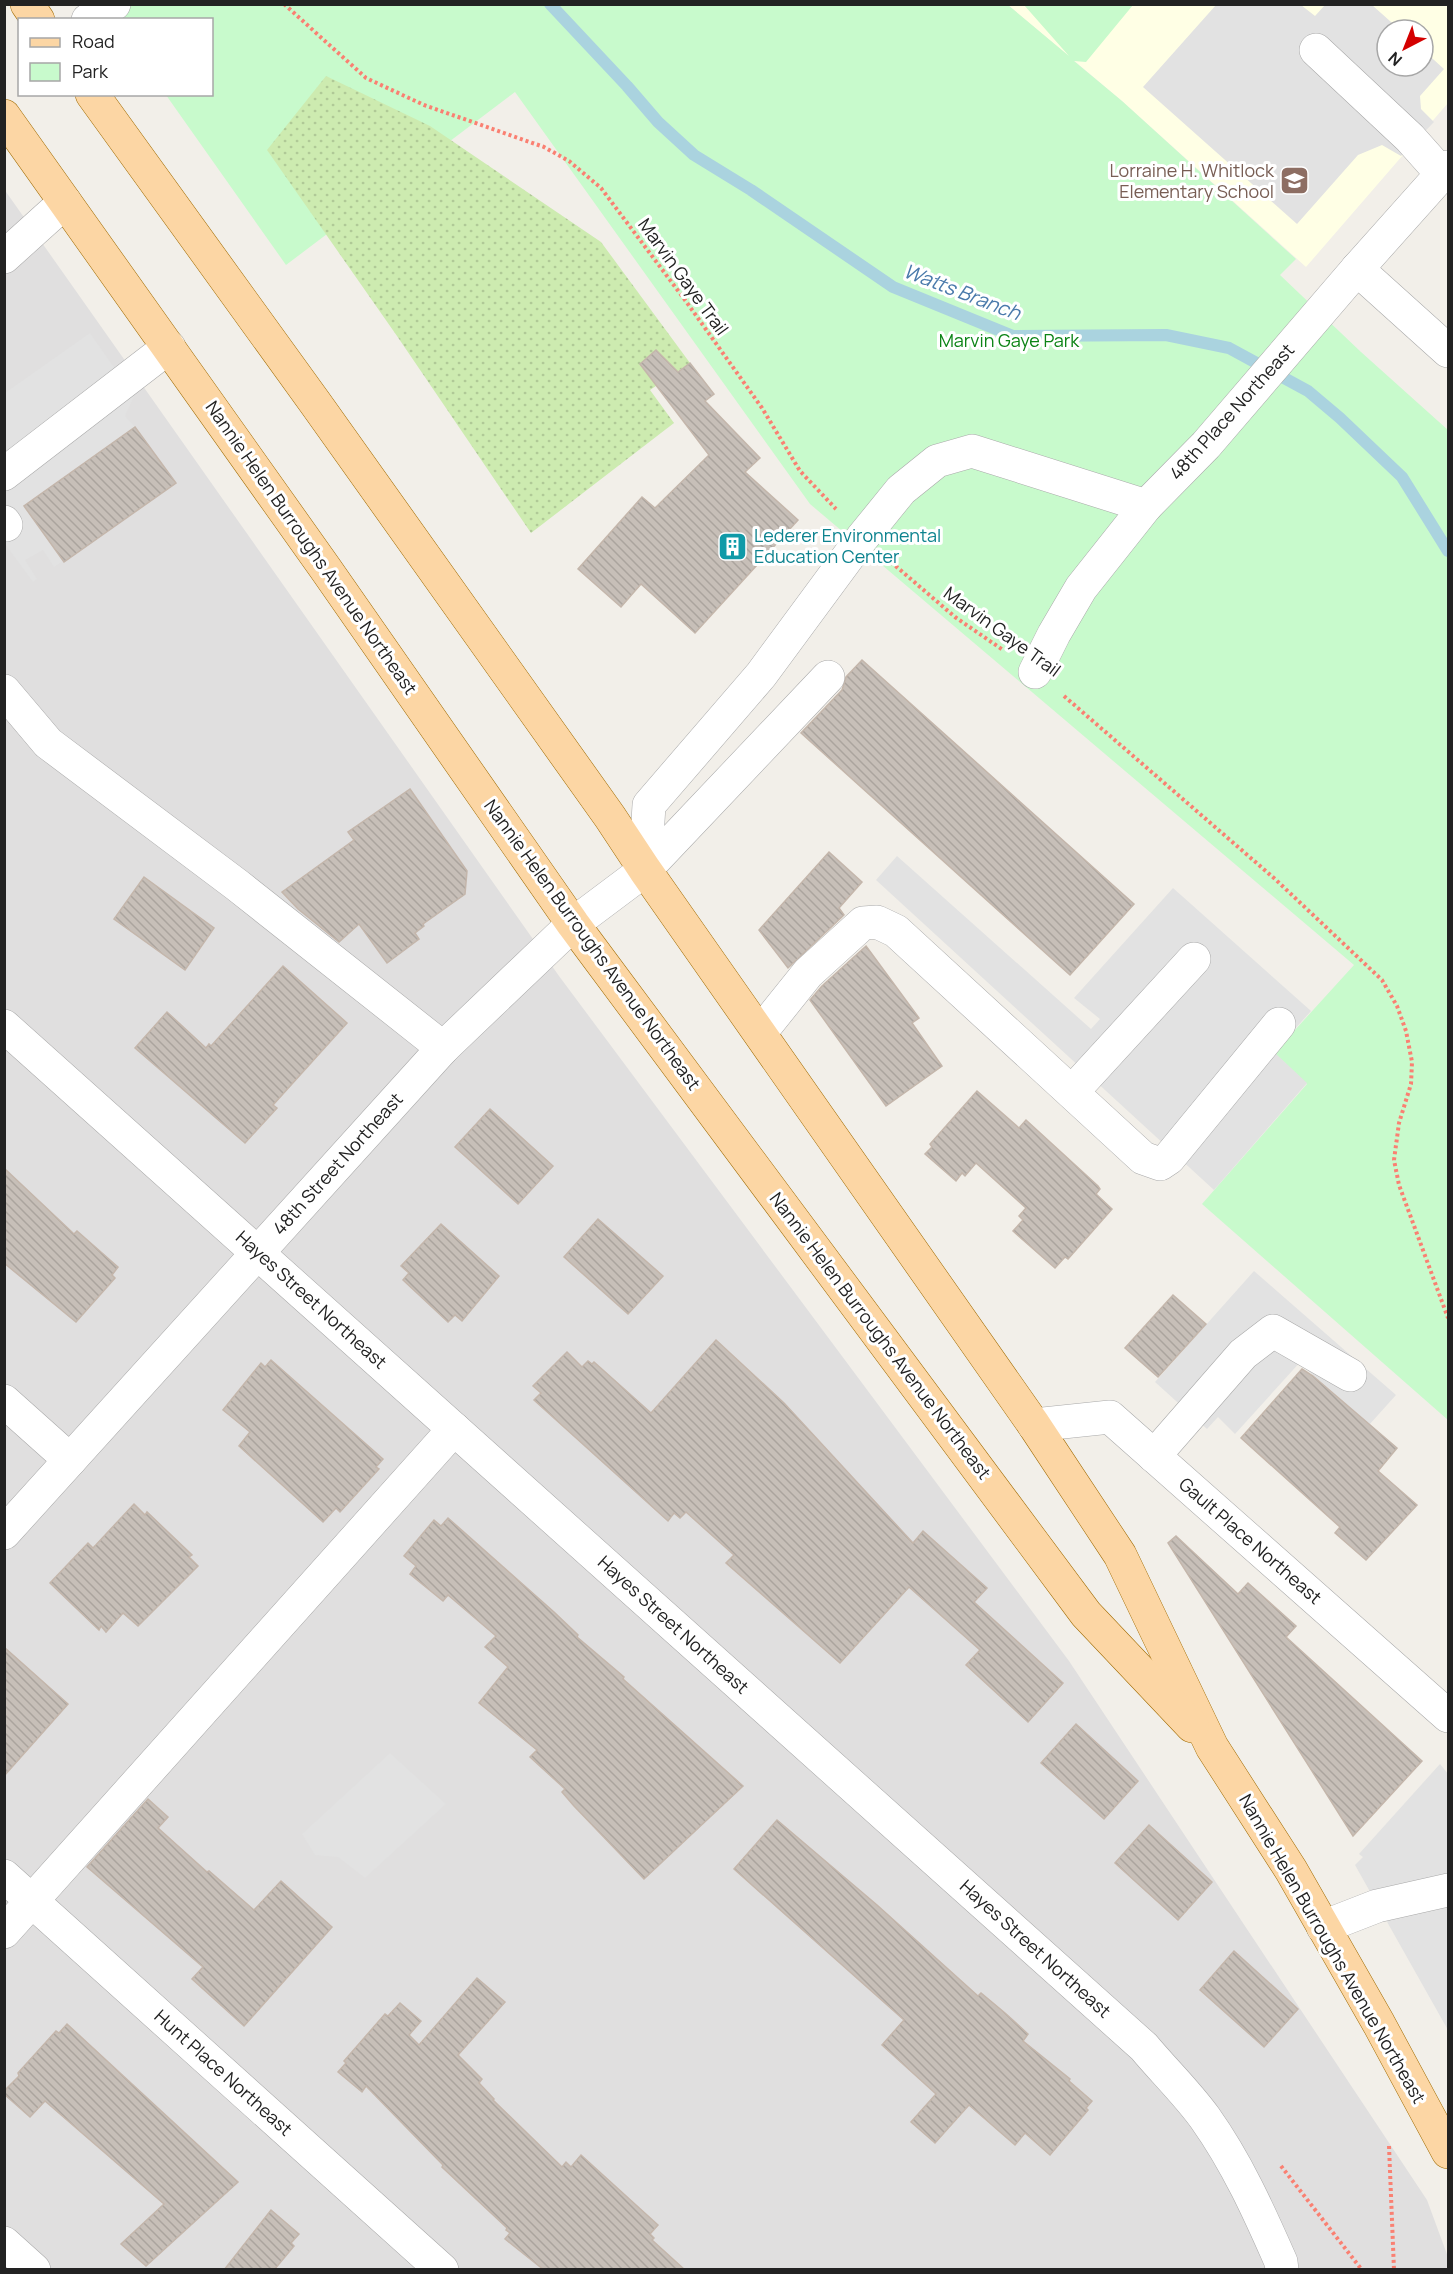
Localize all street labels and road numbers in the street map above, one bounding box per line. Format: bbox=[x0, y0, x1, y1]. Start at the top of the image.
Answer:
street label: Marvin Gaye Trail bbox=[633, 213, 734, 340]
street label: 48th Place Northeast bbox=[1164, 338, 1299, 485]
street label: Nannie Helen Burroughs Avenue Northeast bbox=[201, 396, 423, 699]
street label: Marvin Gaye Trail bbox=[939, 581, 1066, 682]
street label: Nannie Helen Burroughs Avenue Northeast bbox=[479, 794, 706, 1094]
street label: 48th Street Northeast bbox=[267, 1087, 408, 1240]
street label: Nannie Helen Burroughs Avenue Northeast bbox=[765, 1187, 997, 1484]
street label: Hayes Street Northeast bbox=[231, 1225, 392, 1374]
street label: Gault Place Northeast bbox=[1174, 1472, 1327, 1609]
street label: Hayes Street Northeast bbox=[593, 1550, 754, 1699]
street label: Nannie Helen Burroughs Avenue Northeast bbox=[1234, 1789, 1432, 2108]
street label: Hayes Street Northeast bbox=[955, 1874, 1116, 2023]
street label: Hunt Place Northeast bbox=[150, 2004, 298, 2141]

